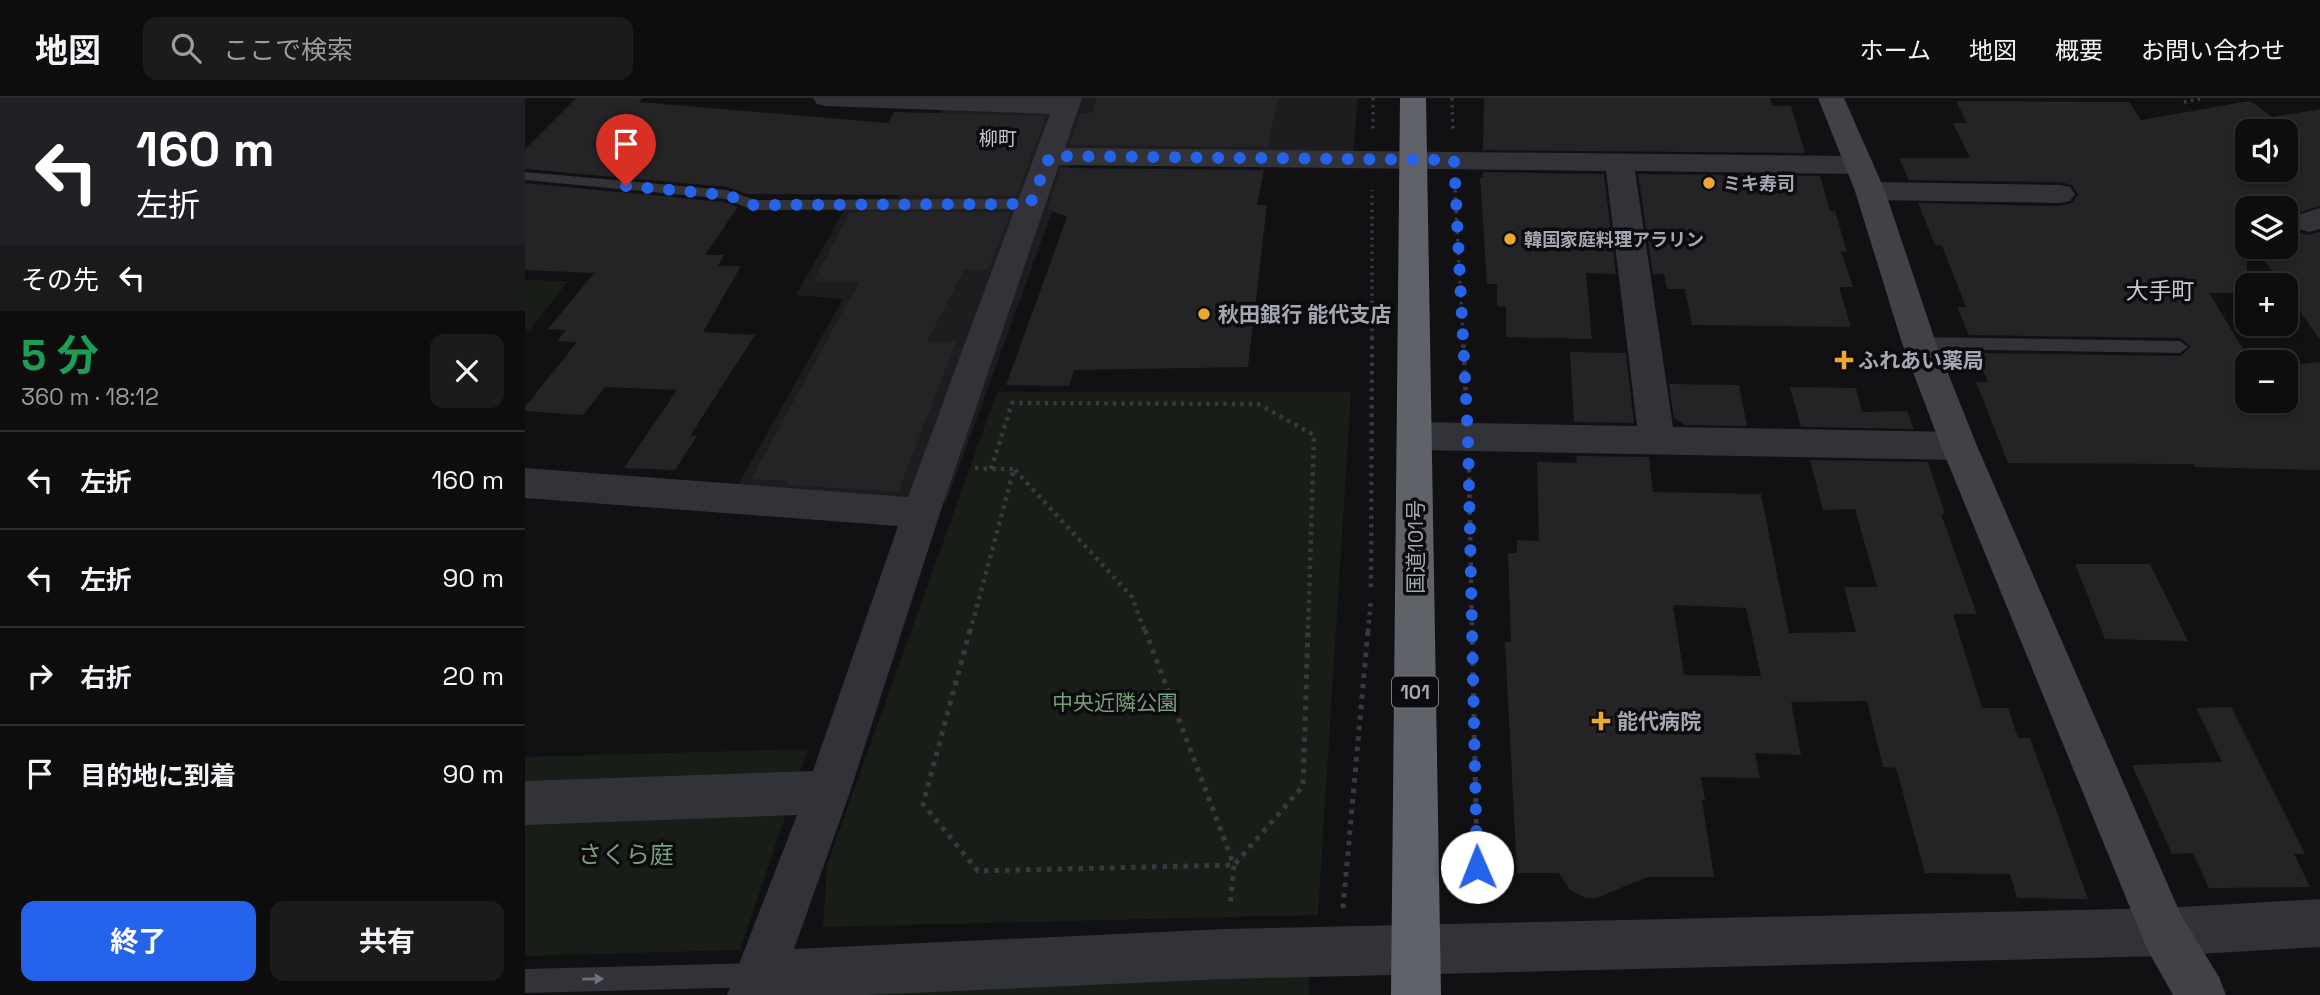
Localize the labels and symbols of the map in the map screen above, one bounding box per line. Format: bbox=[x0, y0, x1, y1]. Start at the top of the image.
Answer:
pin bbox=[596, 114, 656, 186]
district label: 柳町 bbox=[979, 126, 1017, 151]
place label: ミキ寿司 bbox=[1723, 172, 1795, 195]
marker: ミキ寿司 bbox=[1701, 175, 1717, 191]
place label: 韓国家庭料理アラリン bbox=[1524, 228, 1704, 251]
marker: 韓国家庭料理アラリン bbox=[1502, 231, 1518, 247]
district label: 大手町 bbox=[2126, 276, 2195, 306]
place label: 秋田銀行 能代支店 bbox=[1218, 301, 1391, 328]
marker: 秋田銀行 能代支店 bbox=[1196, 306, 1212, 322]
place label: ふれあい薬局 bbox=[1858, 347, 1984, 374]
marker: ふれあい薬局 bbox=[1836, 352, 1852, 368]
street label: 国道101号 bbox=[1402, 500, 1429, 594]
road number: 101 bbox=[1392, 677, 1438, 708]
park label: 中央近隣公園 bbox=[1052, 689, 1178, 716]
place label: 能代病院 bbox=[1617, 708, 1701, 735]
marker: 能代病院 bbox=[1591, 711, 1611, 731]
position arrow bbox=[1440, 830, 1514, 904]
park label: さくら庭 bbox=[578, 839, 674, 870]
one-way arrow bbox=[582, 973, 604, 985]

